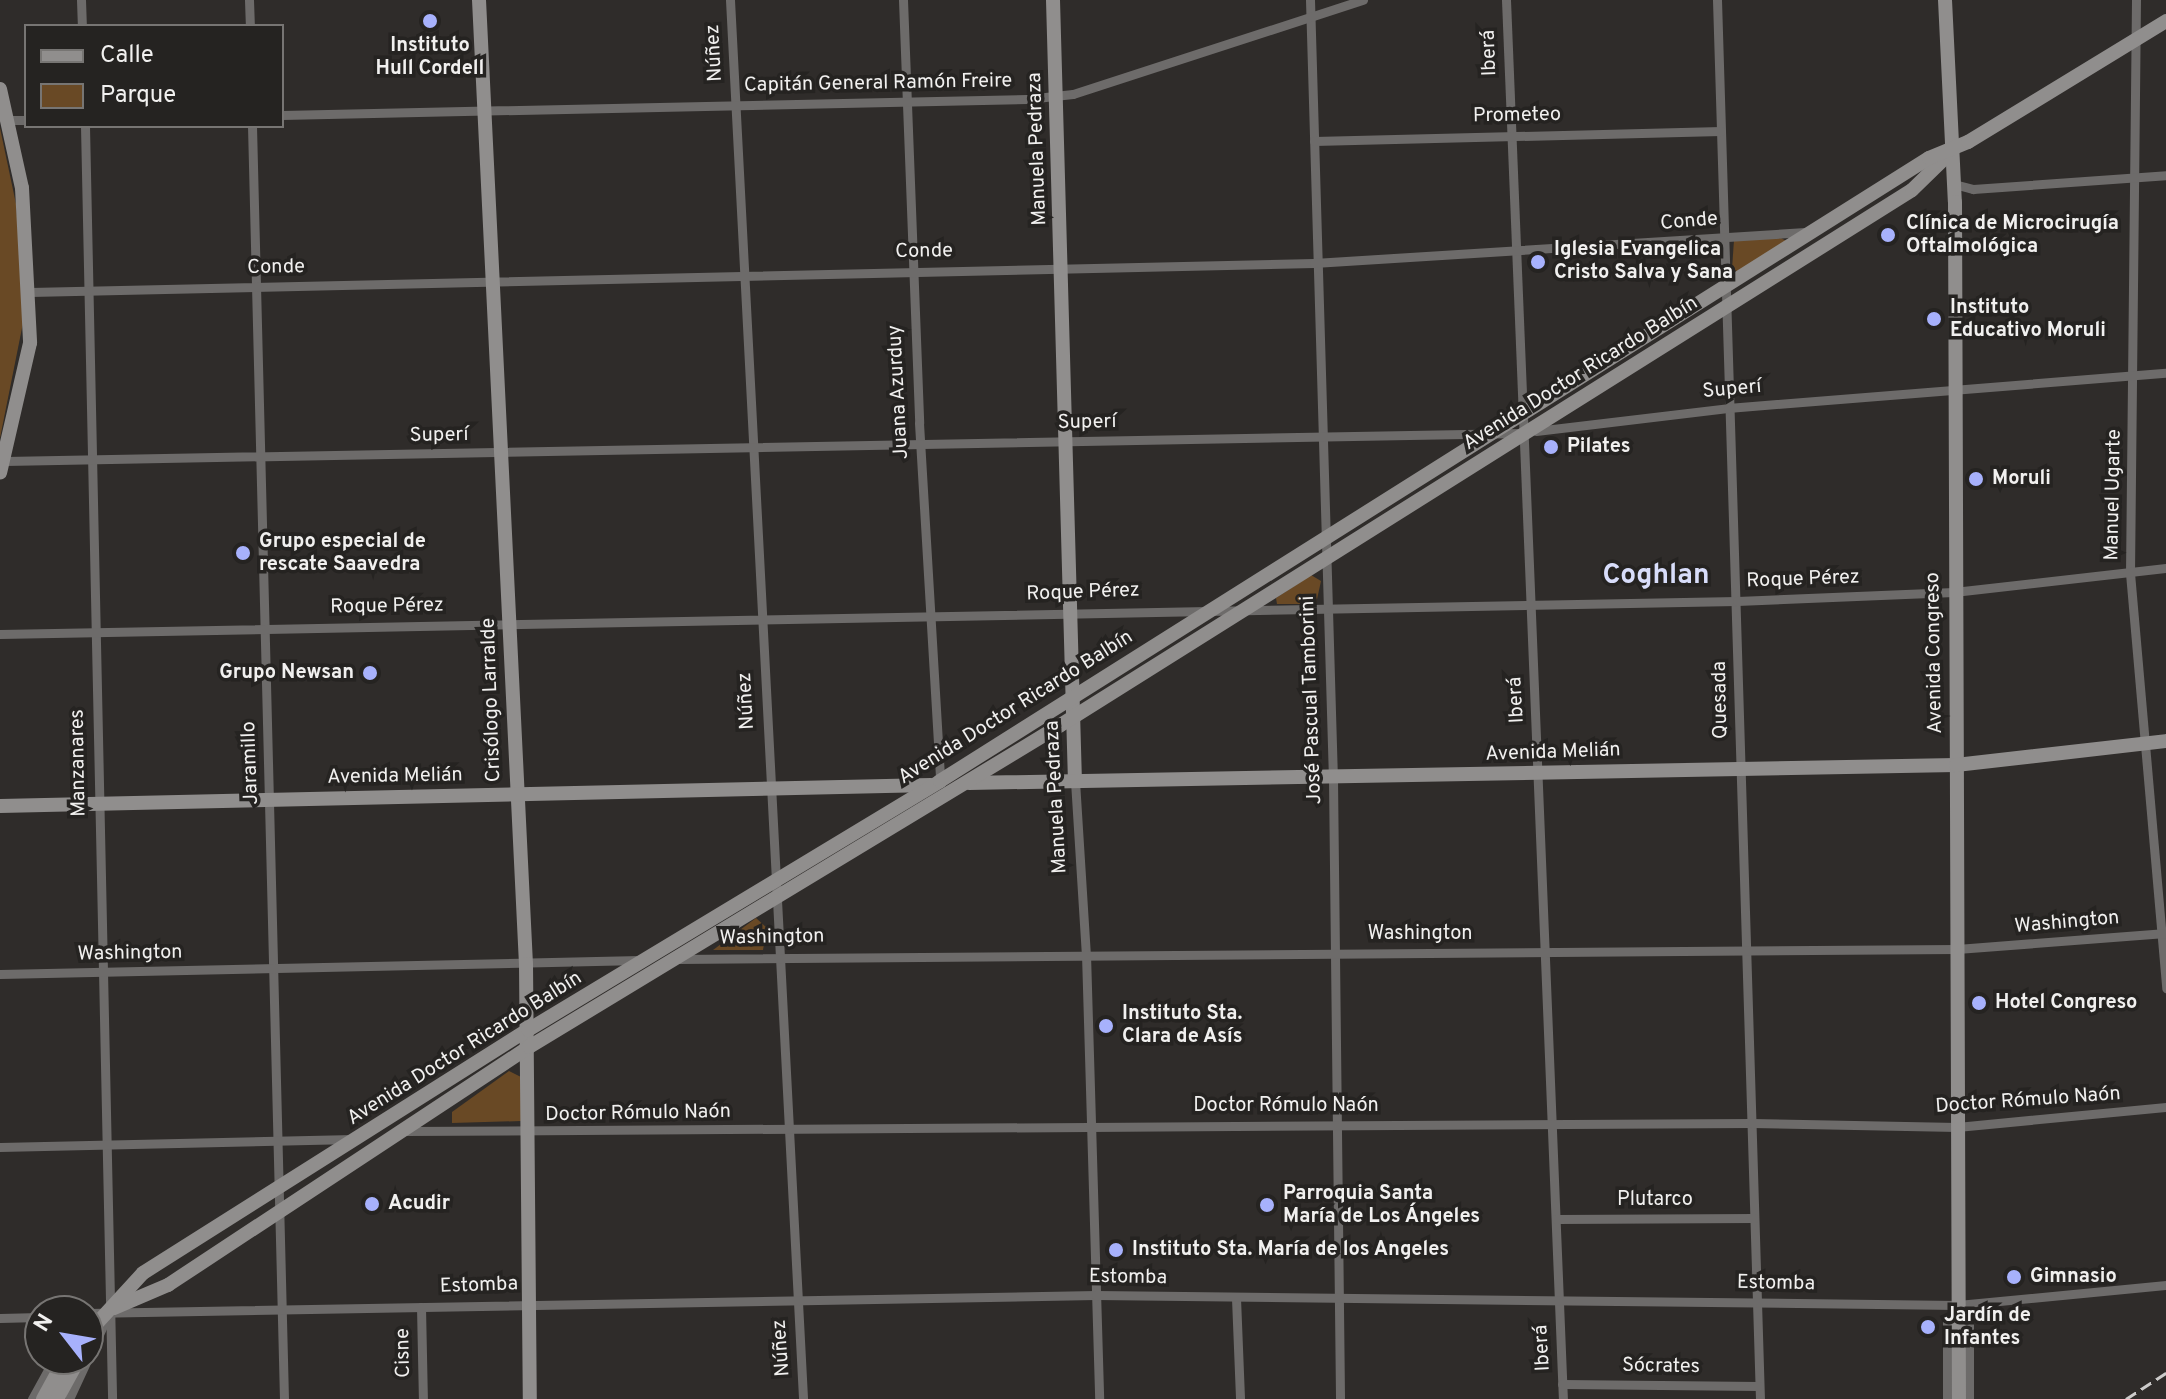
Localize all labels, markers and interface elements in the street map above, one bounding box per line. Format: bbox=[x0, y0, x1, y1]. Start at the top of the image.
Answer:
marker: Instituto Hull Cordell bbox=[421, 12, 439, 30]
legend bbox=[24, 24, 284, 128]
street label: Núñez bbox=[702, 24, 728, 82]
street label: Iberá bbox=[1477, 29, 1503, 77]
place label: Instituto Hull Cordell bbox=[376, 34, 484, 81]
text: Calle bbox=[100, 41, 154, 71]
street label: Capitán General Ramón Freire bbox=[744, 70, 1012, 98]
street label: Manuela Pedraza bbox=[1023, 72, 1053, 226]
text: Parque bbox=[100, 81, 176, 111]
street label: Prometeo bbox=[1473, 103, 1561, 129]
street label: Conde bbox=[1659, 208, 1719, 236]
place label: Clínica de Microcirugía Oftalmológica bbox=[1906, 212, 2119, 259]
marker: Clínica de Microcirugía Oftalmológica bbox=[1877, 224, 1899, 246]
place label: Iglesia Evangelica Cristo Salva y Sana bbox=[1554, 238, 1733, 285]
street label: Conde bbox=[895, 239, 953, 265]
marker: Iglesia Evangelica Cristo Salva y Sana bbox=[1529, 253, 1547, 271]
street label: Conde bbox=[247, 255, 305, 281]
street label: Avenida Doctor Ricardo Balbín bbox=[1459, 292, 1703, 456]
place label: Instituto Educativo Moruli bbox=[1950, 296, 2106, 343]
marker: Instituto Educativo Moruli bbox=[1925, 310, 1943, 328]
street label: Juana Azurduy bbox=[883, 324, 915, 460]
street label: Superí bbox=[1702, 375, 1762, 405]
street label: Superí bbox=[1057, 410, 1117, 436]
street label: Superí bbox=[409, 423, 469, 449]
street label: Manuel Ugarte bbox=[2101, 429, 2127, 561]
place label: Pilates bbox=[1567, 435, 1631, 459]
marker: Pilates bbox=[1542, 438, 1560, 456]
place label: Moruli bbox=[1992, 467, 2051, 491]
marker: Moruli bbox=[1967, 470, 1985, 488]
place label: Grupo especial de rescate Saavedra bbox=[259, 530, 426, 577]
marker: Grupo especial de rescate Saavedra bbox=[234, 544, 252, 562]
district label: Coghlan bbox=[1602, 559, 1710, 593]
street label: Roque Pérez bbox=[1746, 566, 1860, 594]
street label: Avenida Congreso bbox=[1922, 572, 1948, 734]
street label: Roque Pérez bbox=[1026, 579, 1140, 607]
street label: Roque Pérez bbox=[330, 594, 444, 620]
street label: José Pascual Tamborini bbox=[1296, 595, 1328, 805]
street label: Crisólogo Larralde bbox=[477, 617, 507, 783]
street label: Avenida Doctor Ricardo Balbín bbox=[894, 626, 1138, 790]
place label: Grupo Newsan bbox=[219, 661, 354, 685]
street label: Quesada bbox=[1708, 661, 1734, 739]
marker: Grupo Newsan bbox=[361, 664, 379, 682]
street label: Núñez bbox=[734, 672, 760, 730]
street label: Iberá bbox=[1504, 676, 1530, 724]
street label: Manzanares bbox=[66, 709, 92, 817]
street label: Manuela Pedraza bbox=[1041, 720, 1073, 874]
street label: Jaramillo bbox=[238, 721, 264, 805]
street label: Avenida Melián bbox=[1485, 739, 1621, 767]
street label: Avenida Melián bbox=[327, 764, 463, 790]
street label: Washington bbox=[2014, 906, 2120, 940]
street label: Washington bbox=[1367, 922, 1473, 946]
street label: Washington bbox=[719, 925, 825, 951]
street label: Washington bbox=[77, 941, 183, 967]
street label: Avenida Doctor Ricardo Balbín bbox=[343, 967, 587, 1131]
place label: Hotel Congreso bbox=[1995, 991, 2137, 1015]
marker: Hotel Congreso bbox=[1970, 994, 1988, 1012]
place label: Instituto Sta. Clara de Asís bbox=[1122, 1002, 1243, 1049]
marker: Instituto Sta. Clara de Asís bbox=[1097, 1017, 1115, 1035]
street label: Doctor Rómulo Naón bbox=[1935, 1083, 2121, 1119]
street label: Doctor Rómulo Naón bbox=[1193, 1094, 1379, 1118]
street label: Doctor Rómulo Naón bbox=[545, 1100, 731, 1128]
place label: Parroquia Santa María de Los Ángeles bbox=[1283, 1182, 1481, 1229]
street label: Plutarco bbox=[1617, 1188, 1693, 1212]
place label: Acudir bbox=[388, 1192, 450, 1216]
marker: Acudir bbox=[363, 1195, 381, 1213]
marker: Parroquia Santa María de Los Ángeles bbox=[1258, 1196, 1276, 1214]
place label: Instituto Sta. María de los Angeles bbox=[1132, 1238, 1450, 1262]
marker: Instituto Sta. María de los Angeles bbox=[1107, 1241, 1125, 1259]
street label: Estomba bbox=[1089, 1265, 1167, 1291]
place label: Gimnasio bbox=[2030, 1265, 2117, 1289]
marker: Gimnasio bbox=[2005, 1268, 2023, 1286]
street label: Estomba bbox=[1737, 1271, 1815, 1297]
street label: Estomba bbox=[440, 1273, 518, 1299]
north arrow bbox=[24, 1295, 104, 1375]
place label: Jardín de Infantes bbox=[1944, 1304, 2031, 1351]
text: N bbox=[29, 1310, 60, 1337]
marker: Jardín de Infantes bbox=[1919, 1318, 1937, 1336]
street label: Núñez bbox=[768, 1319, 796, 1377]
street label: Iberá bbox=[1530, 1324, 1556, 1372]
street label: Cisne bbox=[392, 1328, 416, 1378]
street label: Sócrates bbox=[1622, 1354, 1700, 1380]

